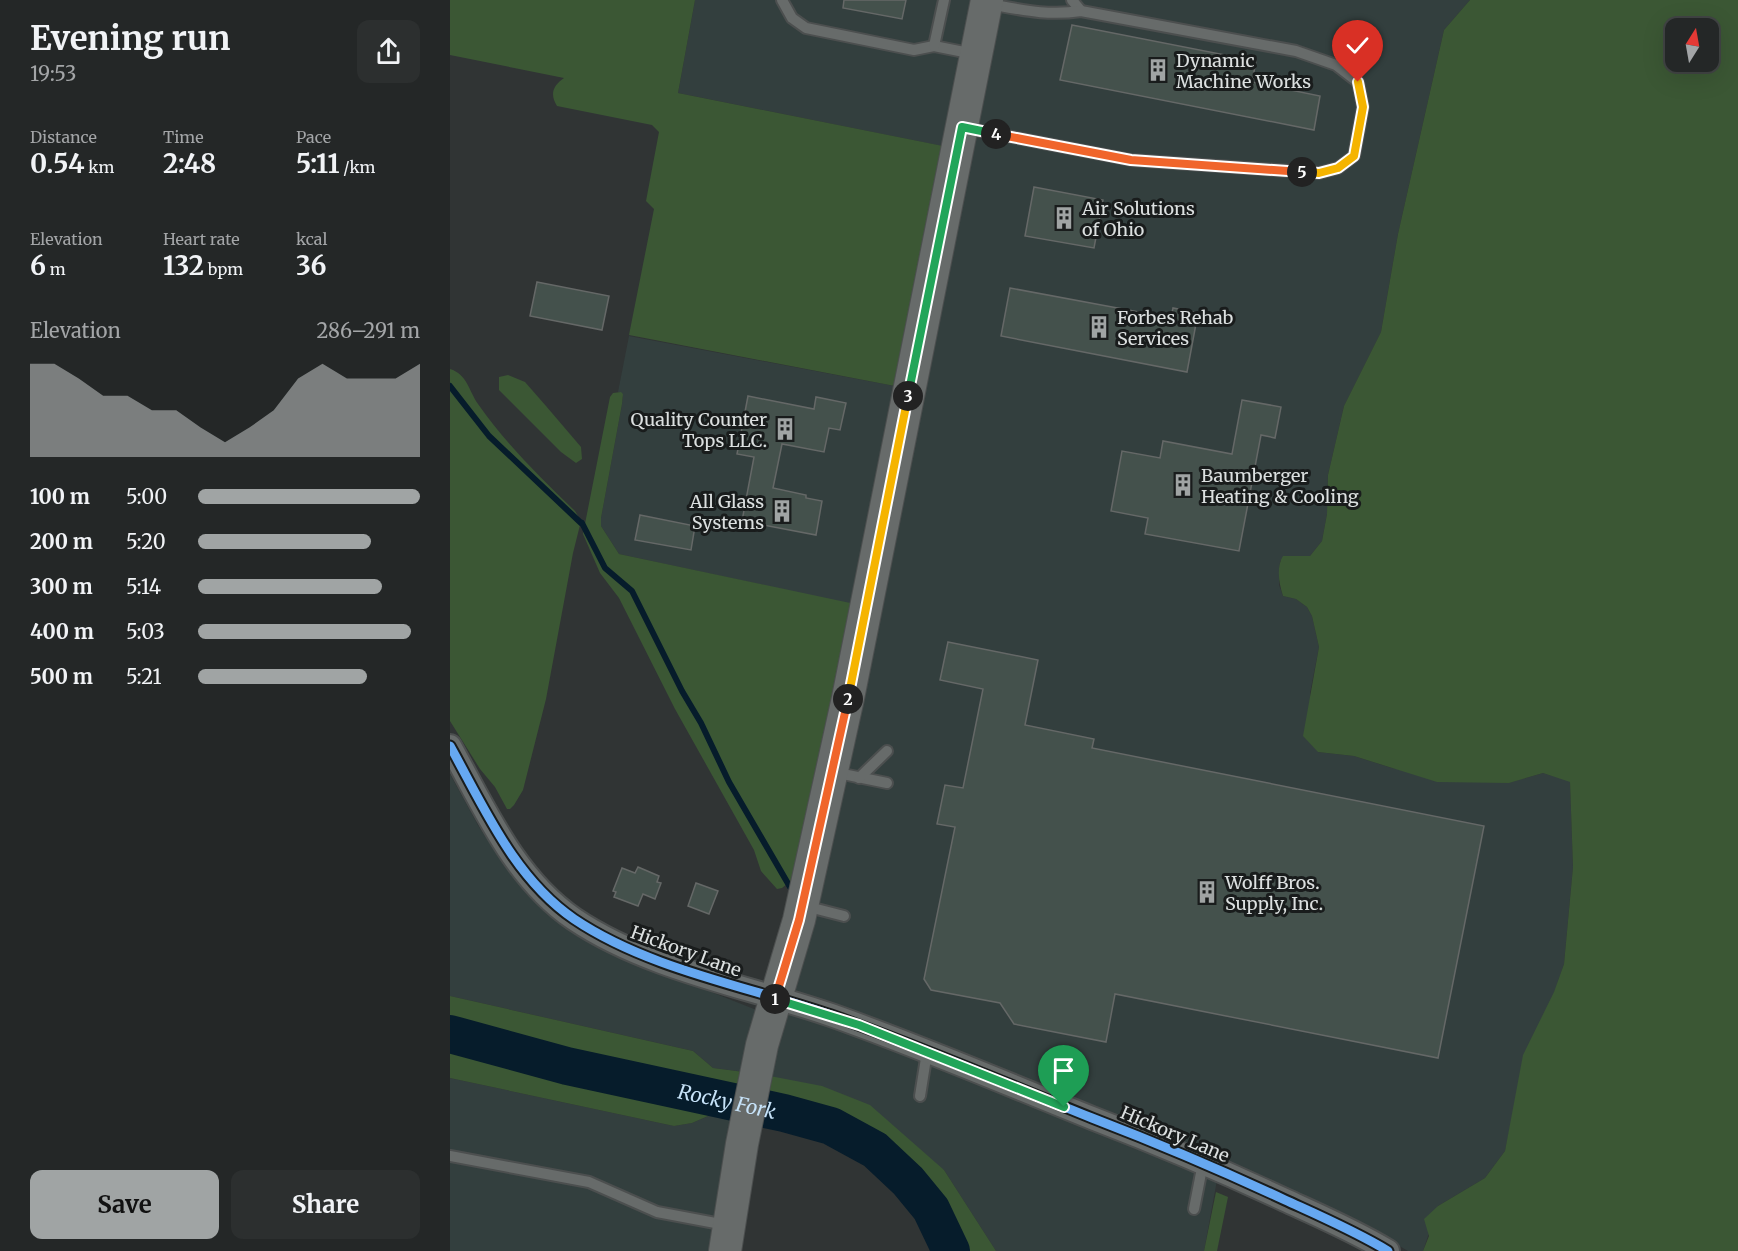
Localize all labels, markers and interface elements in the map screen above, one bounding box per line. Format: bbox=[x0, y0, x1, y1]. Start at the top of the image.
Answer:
text: Evening run bbox=[30, 18, 230, 59]
north arrow bbox=[1665, 18, 1719, 72]
map controls bbox=[1665, 18, 1719, 72]
button: share bbox=[357, 20, 420, 83]
pin bbox=[1332, 20, 1383, 82]
icon: check bbox=[1341, 29, 1374, 62]
place label: Dynamic Machine Works bbox=[1176, 49, 1311, 93]
building icon: Dynamic Machine Works bbox=[1145, 57, 1171, 83]
text: 19:53 bbox=[30, 61, 76, 86]
pin: 4 bbox=[981, 119, 1011, 149]
text: 4 bbox=[991, 124, 1001, 144]
text: Distance bbox=[30, 127, 97, 147]
text: Time bbox=[163, 127, 204, 147]
text: Pace bbox=[296, 127, 331, 147]
text: 0.54 bbox=[30, 147, 85, 180]
text: 2:48 bbox=[163, 147, 216, 180]
text: 5:11 bbox=[296, 147, 339, 180]
text: km bbox=[85, 157, 114, 177]
text: /km bbox=[339, 157, 375, 177]
pin: 5 bbox=[1287, 157, 1317, 187]
text: 5 bbox=[1297, 162, 1307, 182]
place label: Air Solutions of Ohio bbox=[1081, 197, 1195, 241]
building icon: Air Solutions of Ohio bbox=[1051, 205, 1077, 231]
text: Elevation bbox=[30, 229, 103, 249]
text: Heart rate bbox=[163, 229, 240, 249]
text: kcal bbox=[296, 229, 327, 249]
text: 6 bbox=[30, 249, 46, 282]
text: 132 bbox=[163, 249, 204, 282]
text: 36 bbox=[296, 249, 327, 282]
text: m bbox=[46, 259, 66, 279]
text: bpm bbox=[204, 259, 243, 279]
place label: Forbes Rehab Services bbox=[1117, 306, 1234, 350]
building icon: Forbes Rehab Services bbox=[1086, 314, 1112, 340]
text: Elevation bbox=[30, 318, 121, 343]
text: 286–291 m bbox=[316, 318, 420, 343]
pin: 3 bbox=[893, 381, 923, 411]
text: 3 bbox=[903, 386, 913, 406]
place label: Quality Counter Tops LLC. bbox=[631, 408, 767, 452]
building icon: Quality Counter Tops LLC. bbox=[772, 416, 798, 442]
place label: Baumberger Heating & Cooling bbox=[1201, 464, 1359, 508]
building icon: Baumberger Heating & Cooling bbox=[1170, 472, 1196, 498]
text: 100 m bbox=[30, 484, 90, 509]
text: 5:00 bbox=[126, 484, 167, 509]
place label: All Glass Systems bbox=[689, 490, 764, 534]
building icon: All Glass Systems bbox=[769, 498, 795, 524]
text: 200 m bbox=[30, 529, 93, 554]
text: 5:20 bbox=[126, 529, 166, 554]
text: 300 m bbox=[30, 574, 93, 599]
text: 5:14 bbox=[126, 574, 161, 599]
text: 400 m bbox=[30, 619, 94, 644]
text: 5:03 bbox=[126, 619, 165, 644]
text: 500 m bbox=[30, 664, 93, 689]
text: 5:21 bbox=[126, 664, 162, 689]
pin: 2 bbox=[833, 684, 863, 714]
text: 2 bbox=[843, 689, 853, 709]
place label: Wolff Bros. Supply, Inc. bbox=[1224, 871, 1323, 915]
building icon: Wolff Bros. Supply, Inc. bbox=[1194, 879, 1220, 905]
street label: Hickory Lane bbox=[627, 920, 745, 982]
pin: 1 bbox=[760, 984, 790, 1014]
text: 1 bbox=[771, 989, 779, 1009]
pin bbox=[1038, 1045, 1089, 1107]
icon: arrive bbox=[1047, 1054, 1080, 1087]
water label: Rocky Fork bbox=[676, 1078, 778, 1123]
street label: Hickory Lane bbox=[1117, 1101, 1233, 1167]
button: Save bbox=[30, 1170, 219, 1239]
button: Share bbox=[231, 1170, 420, 1239]

